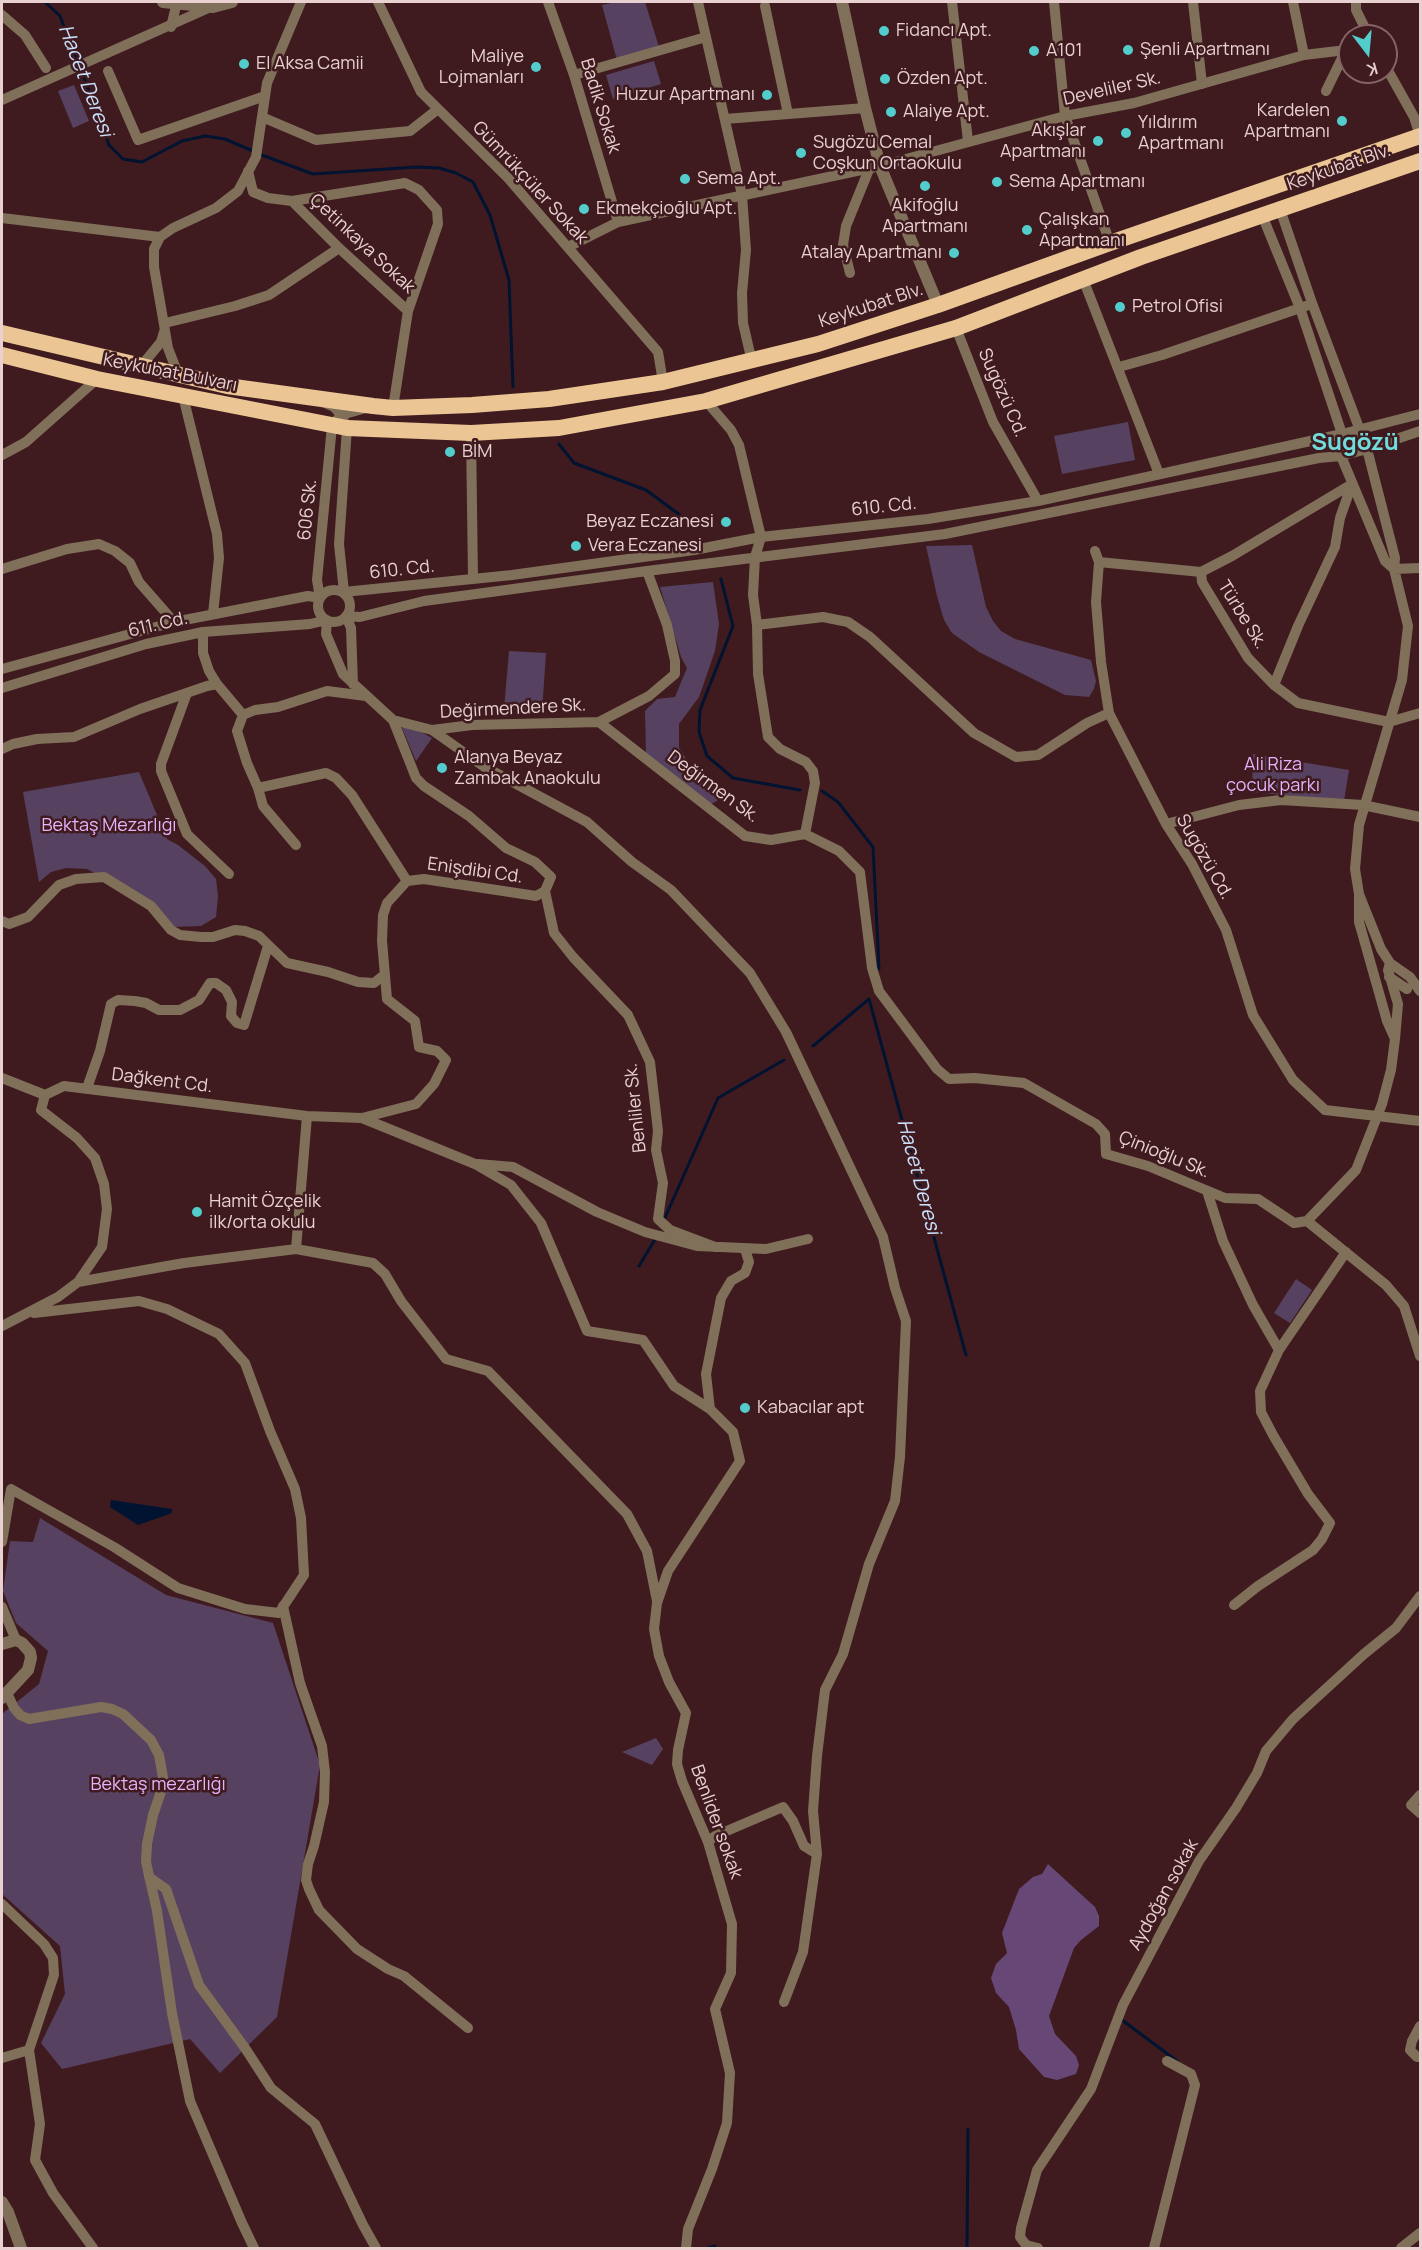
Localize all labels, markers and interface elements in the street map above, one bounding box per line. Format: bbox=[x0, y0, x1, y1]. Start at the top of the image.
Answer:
place label: Fidancı Apt. bbox=[896, 20, 992, 42]
water label: Hacet Deresi bbox=[53, 21, 117, 141]
marker: Fidancı Apt. bbox=[877, 24, 891, 38]
north arrow bbox=[1338, 24, 1398, 84]
place label: Şenli Apartmanı bbox=[1140, 39, 1270, 61]
place label: A101 bbox=[1046, 40, 1082, 62]
marker: Şenli Apartmanı bbox=[1121, 43, 1135, 57]
marker: A101 bbox=[1027, 44, 1041, 58]
place label: Maliye Lojmanları bbox=[439, 46, 524, 88]
place label: El Aksa Camii bbox=[256, 53, 364, 75]
street label: Badik Sokak bbox=[575, 56, 625, 156]
marker: El Aksa Camii bbox=[237, 57, 251, 71]
text: K bbox=[1364, 57, 1380, 81]
marker: Maliye Lojmanları bbox=[529, 60, 543, 74]
street label: Develiler Sk. bbox=[1061, 67, 1163, 111]
place label: Özden Apt. bbox=[897, 68, 988, 90]
marker: Özden Apt. bbox=[878, 72, 892, 86]
place label: Huzur Apartmanı bbox=[616, 84, 755, 106]
marker: Huzur Apartmanı bbox=[760, 88, 774, 102]
place label: Kardelen Apartmanı bbox=[1244, 100, 1330, 142]
place label: Alaiye Apt. bbox=[903, 101, 990, 123]
marker: Alaiye Apt. bbox=[884, 105, 898, 119]
place label: Yıldırım Apartmanı bbox=[1138, 112, 1224, 154]
marker: Kardelen Apartmanı bbox=[1335, 114, 1349, 128]
street label: Gümrükçüler Sokak bbox=[468, 117, 592, 249]
place label: Akışlar Apartmanı bbox=[1000, 120, 1086, 162]
marker: Yıldırım Apartmanı bbox=[1119, 126, 1133, 140]
place label: Sugözü Cemal Coşkun Ortaokulu bbox=[813, 132, 962, 174]
marker: Akışlar Apartmanı bbox=[1091, 134, 1105, 148]
street label: Keykubat Blv. bbox=[1284, 140, 1394, 196]
marker: Sugözü Cemal Coşkun Ortaokulu bbox=[794, 146, 808, 160]
place label: Sema Apt. bbox=[697, 168, 781, 190]
place label: Sema Apartmanı bbox=[1009, 171, 1145, 193]
marker: Sema Apt. bbox=[678, 172, 692, 186]
marker: Sema Apartmanı bbox=[990, 175, 1004, 189]
marker: Akifoğlu Apartmanı bbox=[918, 179, 932, 193]
street label: Çetinkaya Sokak bbox=[305, 190, 419, 298]
place label: Akifoğlu Apartmanı bbox=[882, 195, 968, 238]
place label: Ekmekçioğlu Apt. bbox=[596, 198, 737, 220]
marker: Ekmekçioğlu Apt. bbox=[577, 202, 591, 216]
place label: Çalışkan Apartmanı bbox=[1039, 209, 1125, 252]
marker: Çalışkan Apartmanı bbox=[1020, 223, 1034, 237]
place label: Atalay Apartmanı bbox=[801, 242, 942, 264]
marker: Atalay Apartmanı bbox=[947, 246, 961, 260]
street label: Keykubat Blv. bbox=[816, 279, 926, 333]
place label: Petrol Ofisi bbox=[1132, 296, 1223, 318]
marker: Petrol Ofisi bbox=[1113, 300, 1127, 314]
street label: Sugözü Cd. bbox=[973, 345, 1031, 441]
street label: Keykubat Bulvarı bbox=[101, 349, 239, 397]
district label: Sugözü bbox=[1311, 429, 1399, 457]
place label: BİM bbox=[462, 441, 492, 463]
marker: BİM bbox=[443, 445, 457, 459]
street label: 606 Sk. bbox=[294, 478, 322, 542]
street label: 610. Cd. bbox=[850, 493, 918, 521]
place label: Beyaz Eczanesi bbox=[586, 511, 714, 533]
marker: Beyaz Eczanesi bbox=[719, 515, 733, 529]
place label: Vera Eczanesi bbox=[588, 535, 702, 557]
marker: Vera Eczanesi bbox=[569, 539, 583, 553]
street label: 610. Cd. bbox=[368, 556, 436, 584]
street label: Türbe Sk. bbox=[1213, 577, 1271, 653]
street label: 611. Cd. bbox=[126, 608, 190, 642]
street label: Değirmendere Sk. bbox=[439, 694, 587, 724]
street label: Değirmen Sk. bbox=[663, 746, 763, 828]
place label: Alanya Beyaz Zambak Anaokulu bbox=[454, 747, 601, 789]
park label: Ali Riza çocuk parkı bbox=[1226, 754, 1320, 796]
marker: Alanya Beyaz Zambak Anaokulu bbox=[435, 761, 449, 775]
street label: Sugözü Cd. bbox=[1171, 811, 1237, 903]
park label: Bektaş Mezarlığı bbox=[41, 815, 177, 837]
street label: Enişdibi Cd. bbox=[426, 854, 524, 888]
street label: Benliler Sk. bbox=[621, 1062, 651, 1154]
street label: Dağkent Cd. bbox=[110, 1064, 214, 1098]
water label: Hacet Deresi bbox=[891, 1117, 945, 1237]
street label: Çinioğlu Sk. bbox=[1115, 1127, 1213, 1183]
place label: Hamit Özçelik ilk/orta okulu bbox=[209, 1191, 321, 1234]
marker: Hamit Özçelik ilk/orta okulu bbox=[190, 1205, 204, 1219]
place label: Kabacılar apt bbox=[757, 1397, 864, 1419]
marker: Kabacılar apt bbox=[738, 1401, 752, 1415]
street label: Benlider sokak bbox=[685, 1762, 747, 1882]
park label: Bektaş mezarlığı bbox=[90, 1774, 226, 1796]
street label: Aydoğan sokak bbox=[1125, 1836, 1203, 1954]

